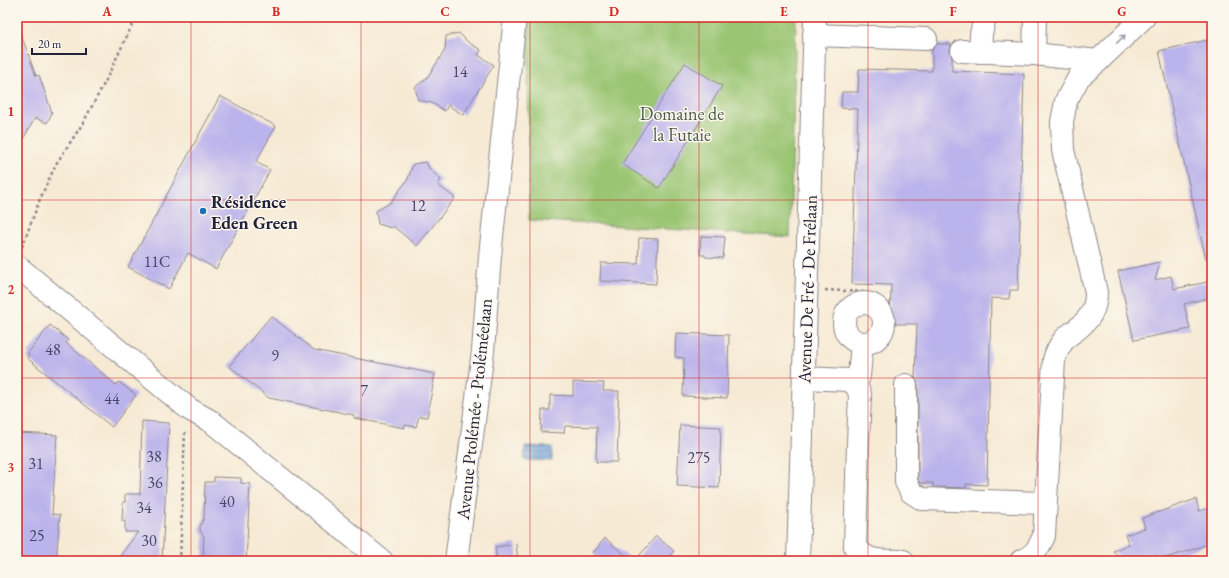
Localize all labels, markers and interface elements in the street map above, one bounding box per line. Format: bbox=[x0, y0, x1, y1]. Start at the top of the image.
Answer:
text: A bbox=[101, 3, 112, 20]
text: B bbox=[272, 3, 280, 20]
text: C bbox=[440, 3, 450, 20]
text: D bbox=[609, 3, 619, 20]
text: E bbox=[780, 3, 788, 20]
text: F bbox=[949, 3, 957, 20]
text: G bbox=[1117, 3, 1127, 20]
scale bar bbox=[32, 30, 86, 56]
one-way arrow bbox=[1116, 34, 1126, 44]
text: 20 m bbox=[38, 36, 62, 52]
house number: 14 bbox=[452, 61, 468, 82]
park label: Domaine de la Futaie bbox=[640, 102, 724, 146]
text: 1 bbox=[8, 103, 15, 120]
place label: Résidence Eden Green bbox=[211, 190, 298, 234]
street label: Avenue De Fré - De Frélaan bbox=[792, 194, 822, 385]
house number: 12 bbox=[410, 195, 426, 216]
marker: Résidence Eden Green bbox=[198, 206, 208, 216]
house number: 11C bbox=[144, 251, 170, 272]
text: 2 bbox=[8, 281, 15, 298]
street label: Avenue Ptolémée - Ptoléméelaan bbox=[451, 297, 497, 522]
house number: 48 bbox=[45, 339, 61, 360]
house number: 9 bbox=[271, 345, 279, 366]
house number: 7 bbox=[360, 380, 368, 401]
house number: 44 bbox=[104, 388, 120, 409]
house number: 38 bbox=[146, 446, 162, 467]
house number: 275 bbox=[687, 447, 711, 468]
house number: 31 bbox=[28, 453, 44, 474]
text: 3 bbox=[8, 459, 15, 476]
house number: 36 bbox=[147, 472, 163, 493]
house number: 40 bbox=[219, 491, 235, 512]
house number: 34 bbox=[136, 497, 152, 518]
house number: 25 bbox=[29, 525, 45, 546]
house number: 30 bbox=[141, 530, 157, 551]

